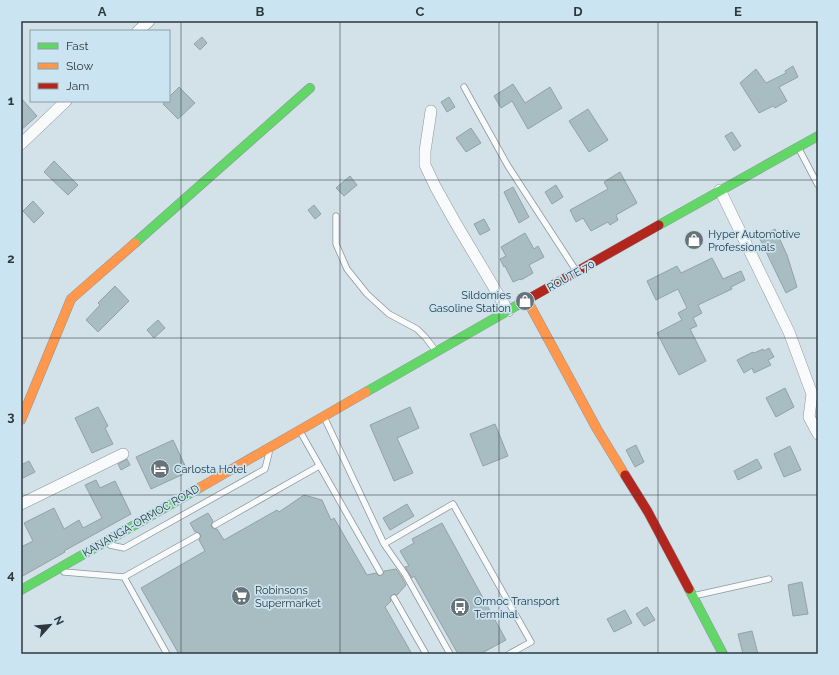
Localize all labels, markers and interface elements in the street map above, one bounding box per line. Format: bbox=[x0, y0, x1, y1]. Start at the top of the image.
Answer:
text: A bbox=[98, 4, 107, 19]
text: B bbox=[256, 4, 265, 19]
text: C bbox=[416, 4, 425, 19]
text: D bbox=[573, 4, 583, 19]
text: E bbox=[734, 4, 742, 19]
legend bbox=[30, 30, 170, 102]
text: Fast bbox=[66, 39, 89, 53]
text: Slow bbox=[66, 59, 93, 73]
text: Jam bbox=[66, 79, 89, 93]
text: 1 bbox=[8, 93, 15, 108]
place label: Hyper Automotive Professionals bbox=[708, 228, 801, 254]
shop icon: Hyper Automotive Professionals bbox=[683, 229, 705, 251]
text: 2 bbox=[7, 251, 15, 266]
street label: ROUTE 70 bbox=[545, 257, 597, 294]
place label: Sildomies Gasoline Station bbox=[429, 289, 511, 315]
shop icon: Sildomies Gasoline Station bbox=[514, 290, 536, 312]
text: 3 bbox=[7, 409, 15, 424]
hotel icon: Carlosta Hotel bbox=[149, 458, 171, 480]
place label: Carlosta Hotel bbox=[174, 463, 246, 476]
street label: KANANGA-ORMOC ROAD bbox=[80, 482, 202, 560]
text: 4 bbox=[7, 567, 15, 582]
place label: Robinsons Supermarket bbox=[255, 584, 321, 610]
supermarket icon: Robinsons Supermarket bbox=[230, 585, 252, 607]
place label: Ormoc Transport Terminal bbox=[474, 595, 560, 621]
bus stop icon: Ormoc Transport Terminal bbox=[449, 596, 471, 618]
north arrow bbox=[30, 605, 70, 645]
text: N bbox=[51, 614, 66, 627]

